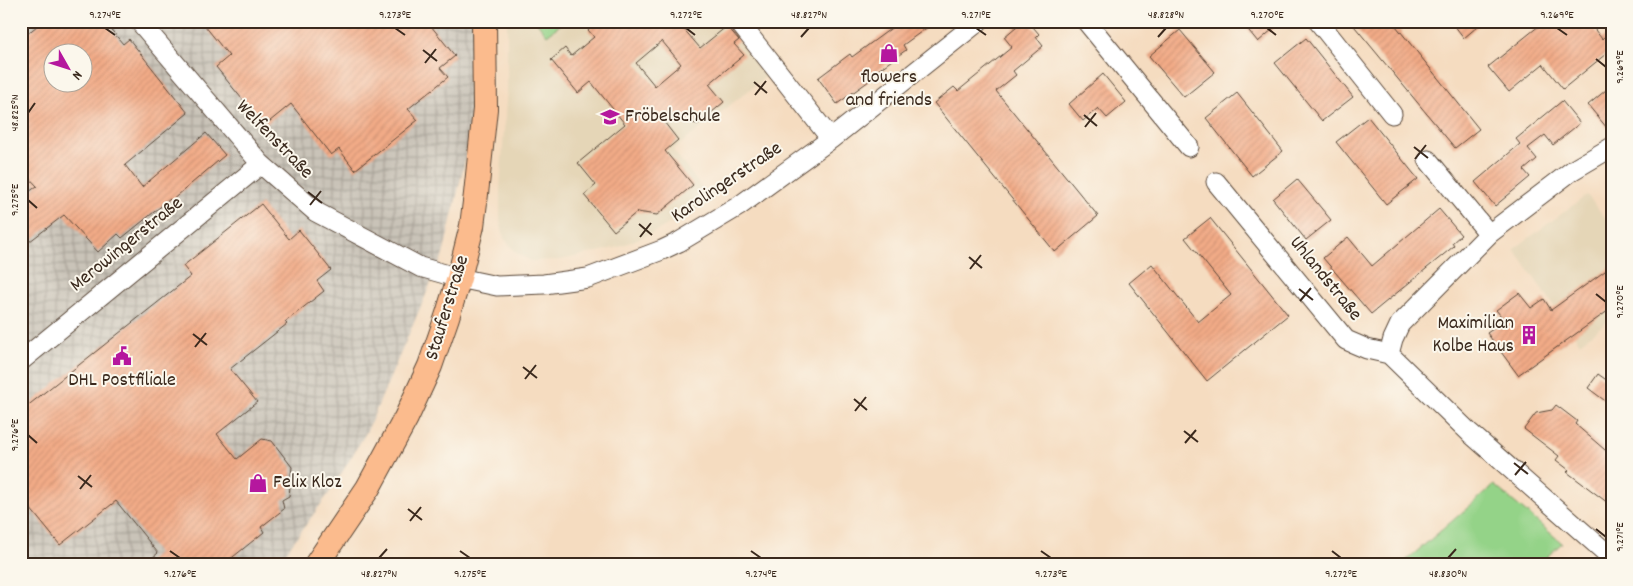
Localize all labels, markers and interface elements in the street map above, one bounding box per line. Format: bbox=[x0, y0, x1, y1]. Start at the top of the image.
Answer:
text: 9.274°E bbox=[89, 7, 121, 24]
text: 9.273°E bbox=[379, 7, 412, 24]
text: 9.272°E bbox=[670, 7, 702, 24]
text: 48.827°N bbox=[791, 7, 827, 24]
text: 9.271°E bbox=[961, 7, 991, 24]
text: 48.828°N bbox=[1148, 7, 1184, 24]
text: 9.270°E bbox=[1250, 7, 1284, 24]
text: 9.269°E bbox=[1540, 7, 1574, 24]
north arrow bbox=[42, 42, 92, 92]
shop icon: flowers and friends bbox=[878, 42, 900, 64]
text: 9.269°E bbox=[1612, 50, 1629, 84]
place label: flowers and friends bbox=[846, 64, 932, 115]
text: N bbox=[67, 66, 86, 84]
text: 48.825°N bbox=[7, 94, 24, 132]
street label: Welfenstraße bbox=[229, 94, 319, 186]
place label: Fröbelschule bbox=[625, 103, 720, 131]
school or university icon: Fröbelschule bbox=[599, 106, 621, 128]
street label: Karolingerstraße bbox=[666, 135, 788, 231]
text: 9.275°E bbox=[7, 183, 24, 216]
street label: Merowingerstraße bbox=[64, 190, 190, 299]
street label: Uhlandstraße bbox=[1282, 230, 1368, 328]
street label: Stauferstraße bbox=[419, 252, 477, 364]
text: 9.270°E bbox=[1612, 285, 1629, 319]
place label: Maximilian Kolbe Haus bbox=[1432, 310, 1514, 361]
building icon: Maximilian Kolbe Haus bbox=[1518, 324, 1540, 346]
public building icon: DHL Postfiliale bbox=[111, 345, 133, 367]
place label: DHL Postfiliale bbox=[68, 367, 176, 395]
text: 9.276°E bbox=[7, 418, 24, 451]
place label: Felix Kloz bbox=[273, 469, 342, 497]
shop icon: Felix Kloz bbox=[247, 472, 269, 494]
text: 9.271°E bbox=[1612, 522, 1629, 552]
text: 9.276°E bbox=[164, 566, 197, 583]
text: 48.827°N bbox=[361, 566, 397, 583]
text: 9.275°E bbox=[454, 566, 487, 583]
text: 9.274°E bbox=[745, 566, 777, 583]
text: 9.273°E bbox=[1035, 566, 1068, 583]
text: 9.272°E bbox=[1325, 566, 1357, 583]
text: 48.830°N bbox=[1429, 566, 1467, 583]

